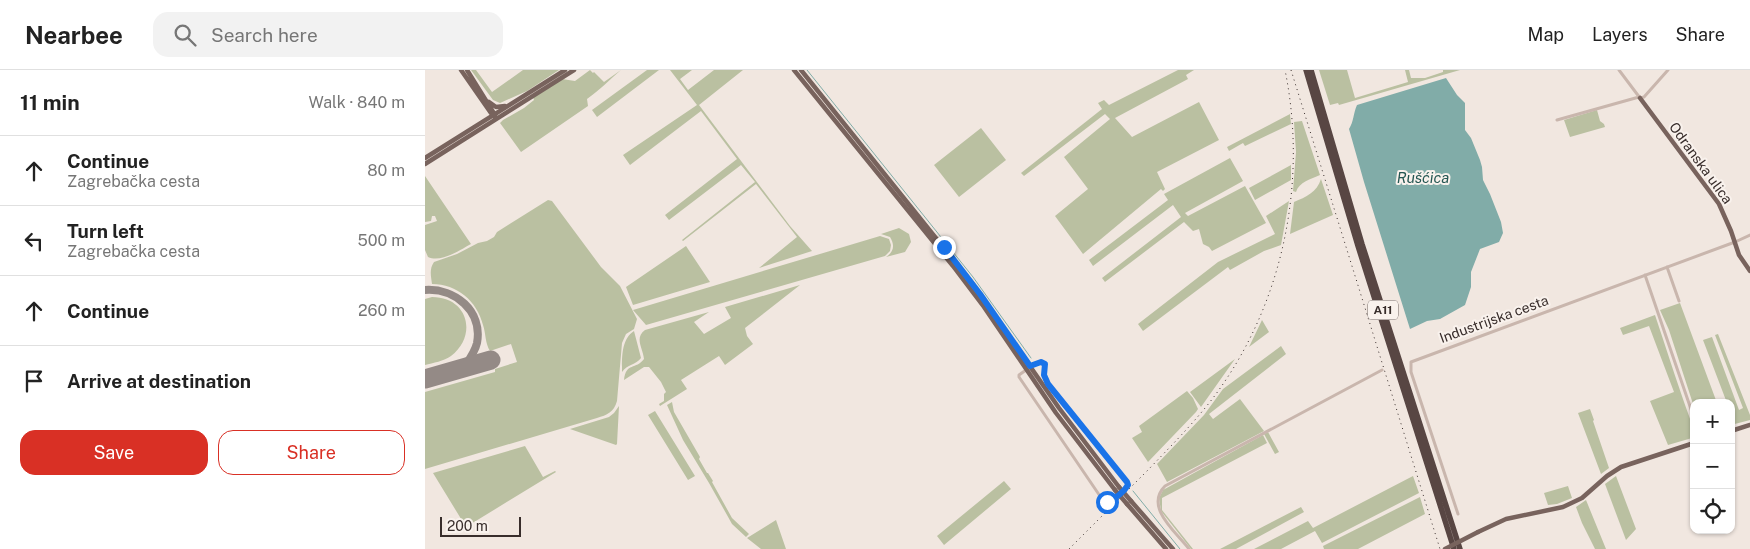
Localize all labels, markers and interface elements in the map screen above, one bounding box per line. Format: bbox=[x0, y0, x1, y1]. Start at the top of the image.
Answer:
search box bbox=[153, 12, 503, 57]
text: Nearbee bbox=[25, 21, 123, 49]
icon: search bbox=[171, 21, 199, 49]
text: Search here bbox=[211, 24, 318, 46]
text: Map bbox=[1528, 24, 1564, 45]
text: Layers bbox=[1592, 24, 1648, 45]
text: Share bbox=[1676, 24, 1725, 45]
text: 11 min bbox=[20, 90, 80, 115]
text: Walk · 840 m bbox=[309, 93, 405, 112]
street label: Odranska ulica bbox=[1666, 119, 1736, 207]
text: Continue bbox=[67, 150, 149, 172]
icon: ahead bbox=[20, 157, 48, 185]
text: 80 m bbox=[367, 161, 405, 180]
water label: Rušćica bbox=[1397, 169, 1449, 186]
text: Zagrebačka cesta bbox=[67, 172, 200, 191]
text: Turn left bbox=[67, 220, 144, 242]
icon: left bbox=[20, 227, 48, 255]
text: 500 m bbox=[358, 231, 405, 250]
route end bbox=[933, 236, 956, 259]
text: Zagrebačka cesta bbox=[67, 242, 200, 261]
street label: Industrijska cesta bbox=[1437, 292, 1551, 346]
icon: ahead bbox=[20, 297, 48, 325]
text: Continue bbox=[67, 300, 149, 322]
road number: A11 bbox=[1368, 300, 1398, 320]
text: 260 m bbox=[358, 301, 405, 320]
icon: arrive bbox=[20, 367, 48, 395]
text: Arrive at destination bbox=[67, 370, 251, 392]
map controls bbox=[1690, 399, 1735, 534]
button: + bbox=[1690, 399, 1735, 444]
button: Save bbox=[20, 430, 208, 475]
button: Share bbox=[218, 430, 405, 475]
button: − bbox=[1690, 444, 1735, 489]
button: locate bbox=[1690, 489, 1735, 534]
route start bbox=[1096, 491, 1119, 514]
scale bar bbox=[440, 514, 521, 537]
text: 200 m bbox=[447, 518, 488, 534]

